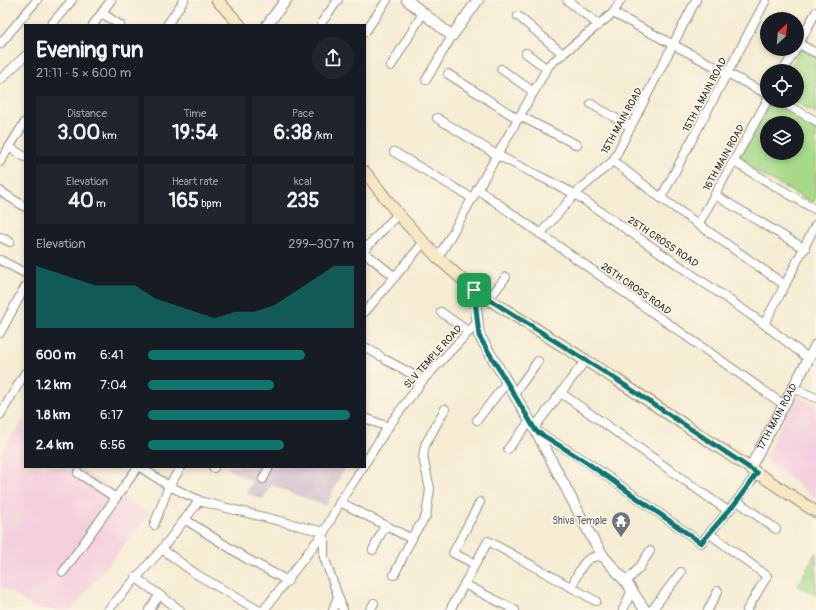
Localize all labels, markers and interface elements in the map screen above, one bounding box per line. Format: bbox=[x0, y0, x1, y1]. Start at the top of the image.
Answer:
north arrow bbox=[760, 12, 804, 56]
map controls bbox=[760, 12, 804, 160]
text: Evening run bbox=[36, 36, 144, 64]
button: share bbox=[312, 37, 354, 79]
street label: 15TH A MAIN ROAD bbox=[680, 56, 730, 134]
button: locate bbox=[760, 64, 804, 108]
text: 21:11 · 5 × 600 m bbox=[36, 65, 131, 81]
street label: 15TH MAIN ROAD bbox=[599, 86, 645, 156]
text: Distance bbox=[67, 107, 107, 120]
text: Time bbox=[184, 107, 207, 120]
text: Pace bbox=[292, 107, 314, 120]
button: layers bbox=[760, 116, 804, 160]
text: 3.00 bbox=[57, 120, 100, 145]
text: 19:54 bbox=[172, 120, 218, 145]
text: 6:38 bbox=[274, 120, 312, 145]
street label: 16TH MAIN ROAD bbox=[701, 123, 747, 193]
text: km bbox=[100, 129, 117, 142]
text: /km bbox=[312, 129, 332, 142]
text: Elevation bbox=[66, 175, 108, 188]
text: Heart rate bbox=[172, 175, 218, 188]
text: kcal bbox=[294, 175, 312, 188]
text: 40 bbox=[68, 188, 94, 213]
text: 165 bbox=[168, 188, 199, 213]
text: 235 bbox=[287, 188, 319, 213]
text: m bbox=[94, 197, 106, 210]
text: bpm bbox=[199, 197, 222, 210]
street label: 25TH CROSS ROAD bbox=[626, 214, 700, 270]
text: Elevation bbox=[36, 236, 86, 252]
text: 299–307 m bbox=[288, 236, 354, 252]
street label: 26TH CROSS ROAD bbox=[599, 260, 673, 318]
pin bbox=[457, 273, 491, 307]
icon: arrive bbox=[463, 279, 485, 301]
street label: SLV TEMPLE ROAD bbox=[401, 323, 465, 391]
text: 600 m bbox=[36, 347, 76, 363]
text: 6:41 bbox=[100, 347, 124, 363]
text: 1.2 km bbox=[36, 377, 71, 393]
text: 7:04 bbox=[100, 377, 127, 393]
street label: 17TH MAIN ROAD bbox=[755, 382, 800, 452]
text: 1.8 km bbox=[36, 407, 70, 423]
text: 6:17 bbox=[100, 407, 123, 423]
text: 2.4 km bbox=[36, 437, 73, 453]
text: 6:56 bbox=[100, 437, 126, 453]
temple icon: Shiva Temple bbox=[610, 510, 632, 538]
place label: Shiva Temple bbox=[552, 515, 607, 527]

